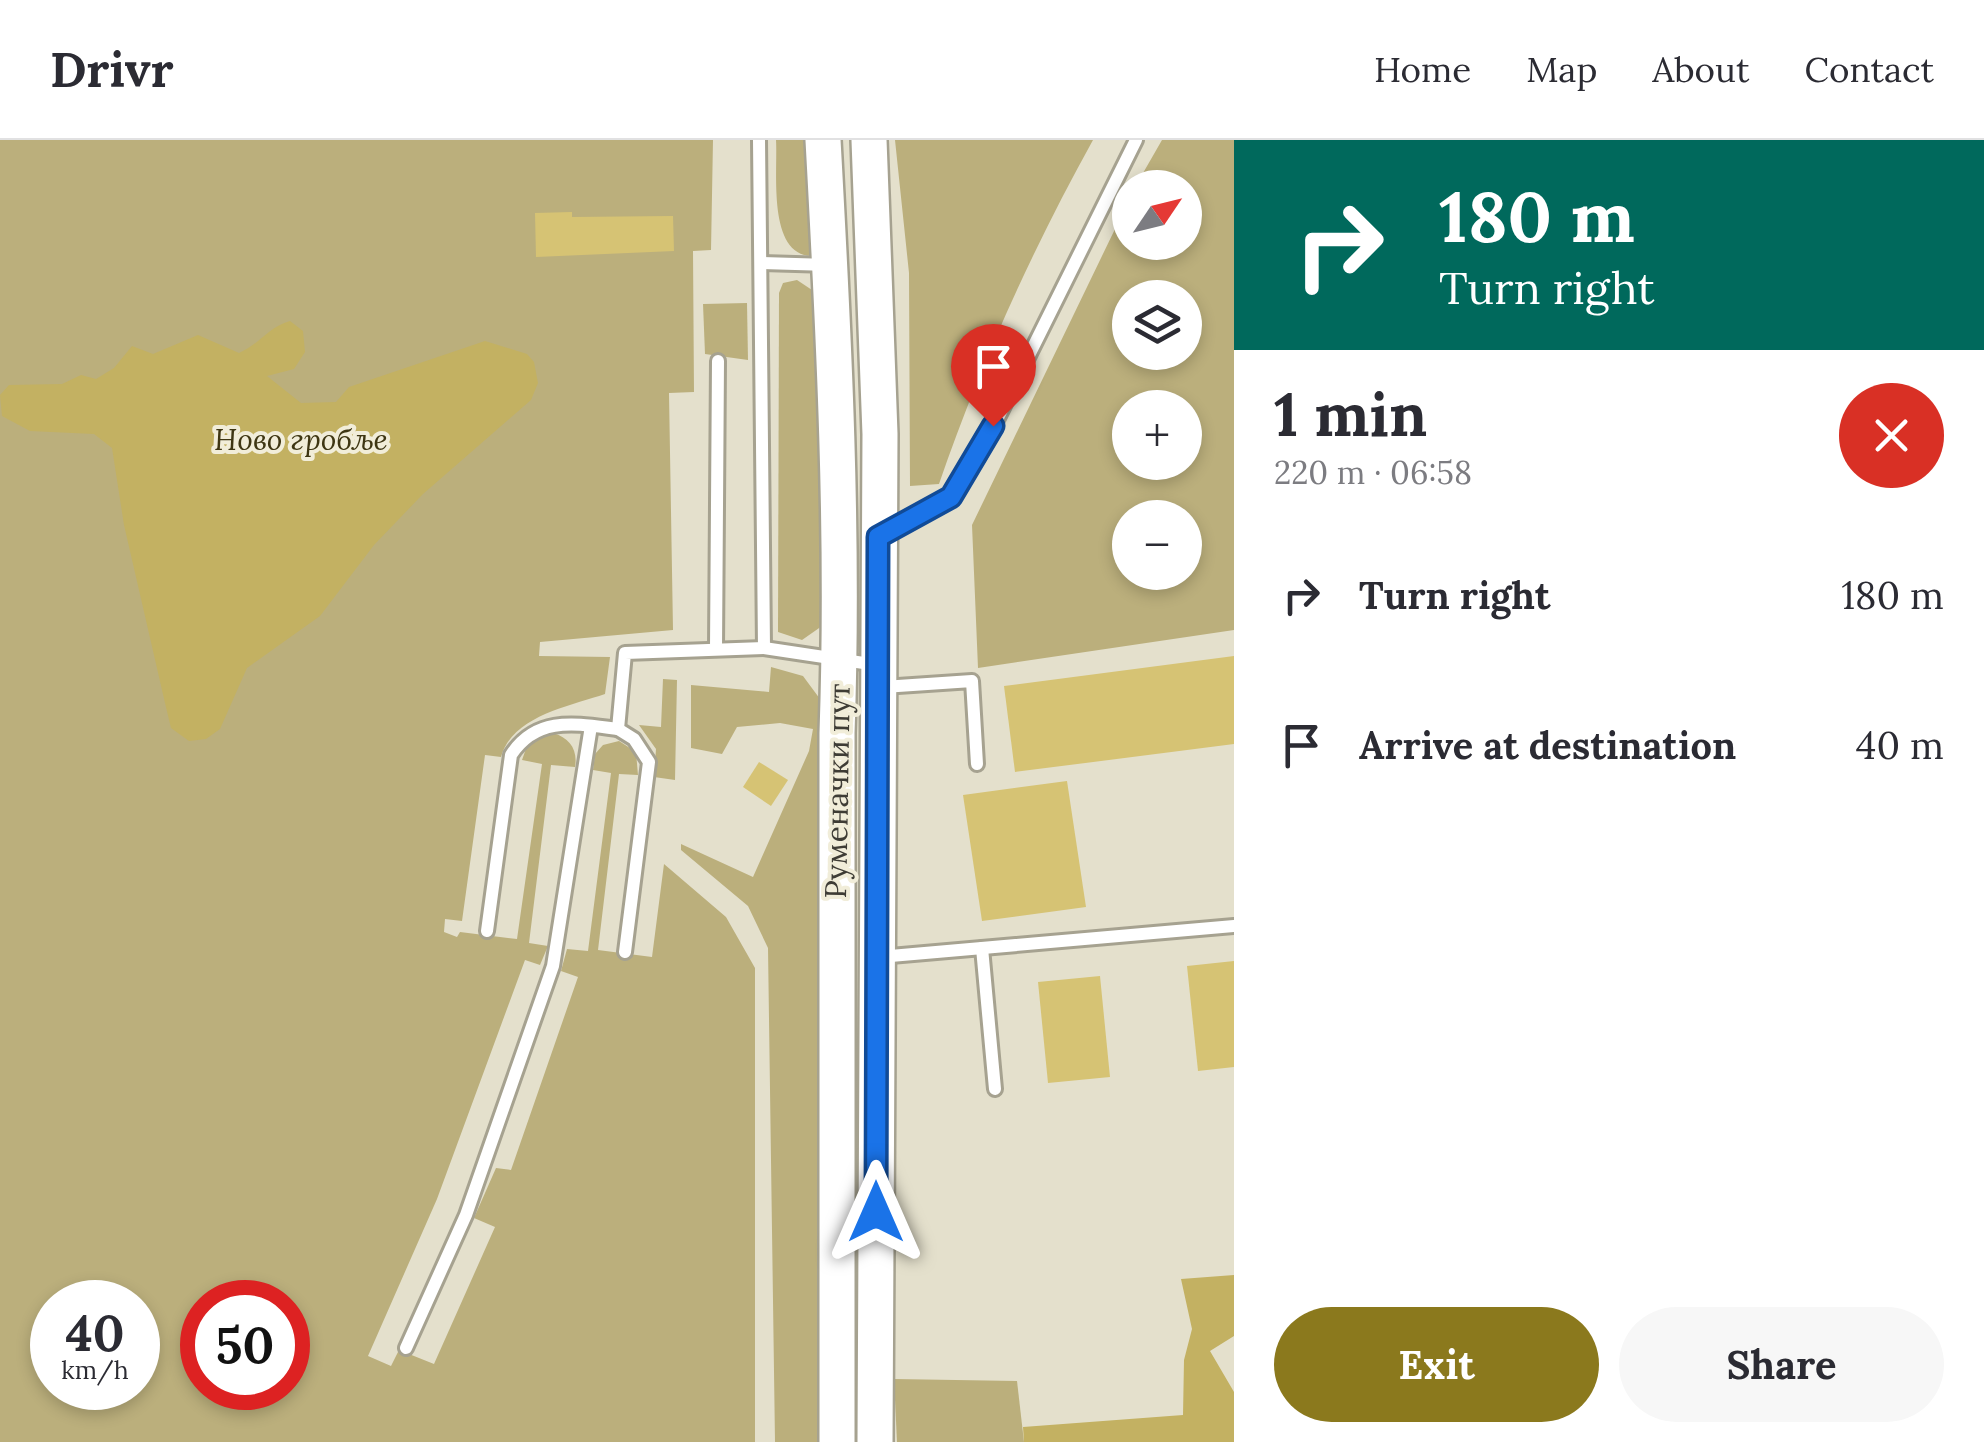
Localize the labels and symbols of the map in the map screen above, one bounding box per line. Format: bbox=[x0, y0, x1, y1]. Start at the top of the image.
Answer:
north arrow bbox=[1112, 170, 1202, 260]
pin bbox=[951, 324, 1036, 427]
park label: Ново гробље bbox=[214, 420, 388, 458]
street label: Руменачки пут bbox=[816, 683, 859, 899]
position arrow bbox=[824, 1160, 928, 1264]
speed limit sign: 50 bbox=[180, 1280, 310, 1410]

